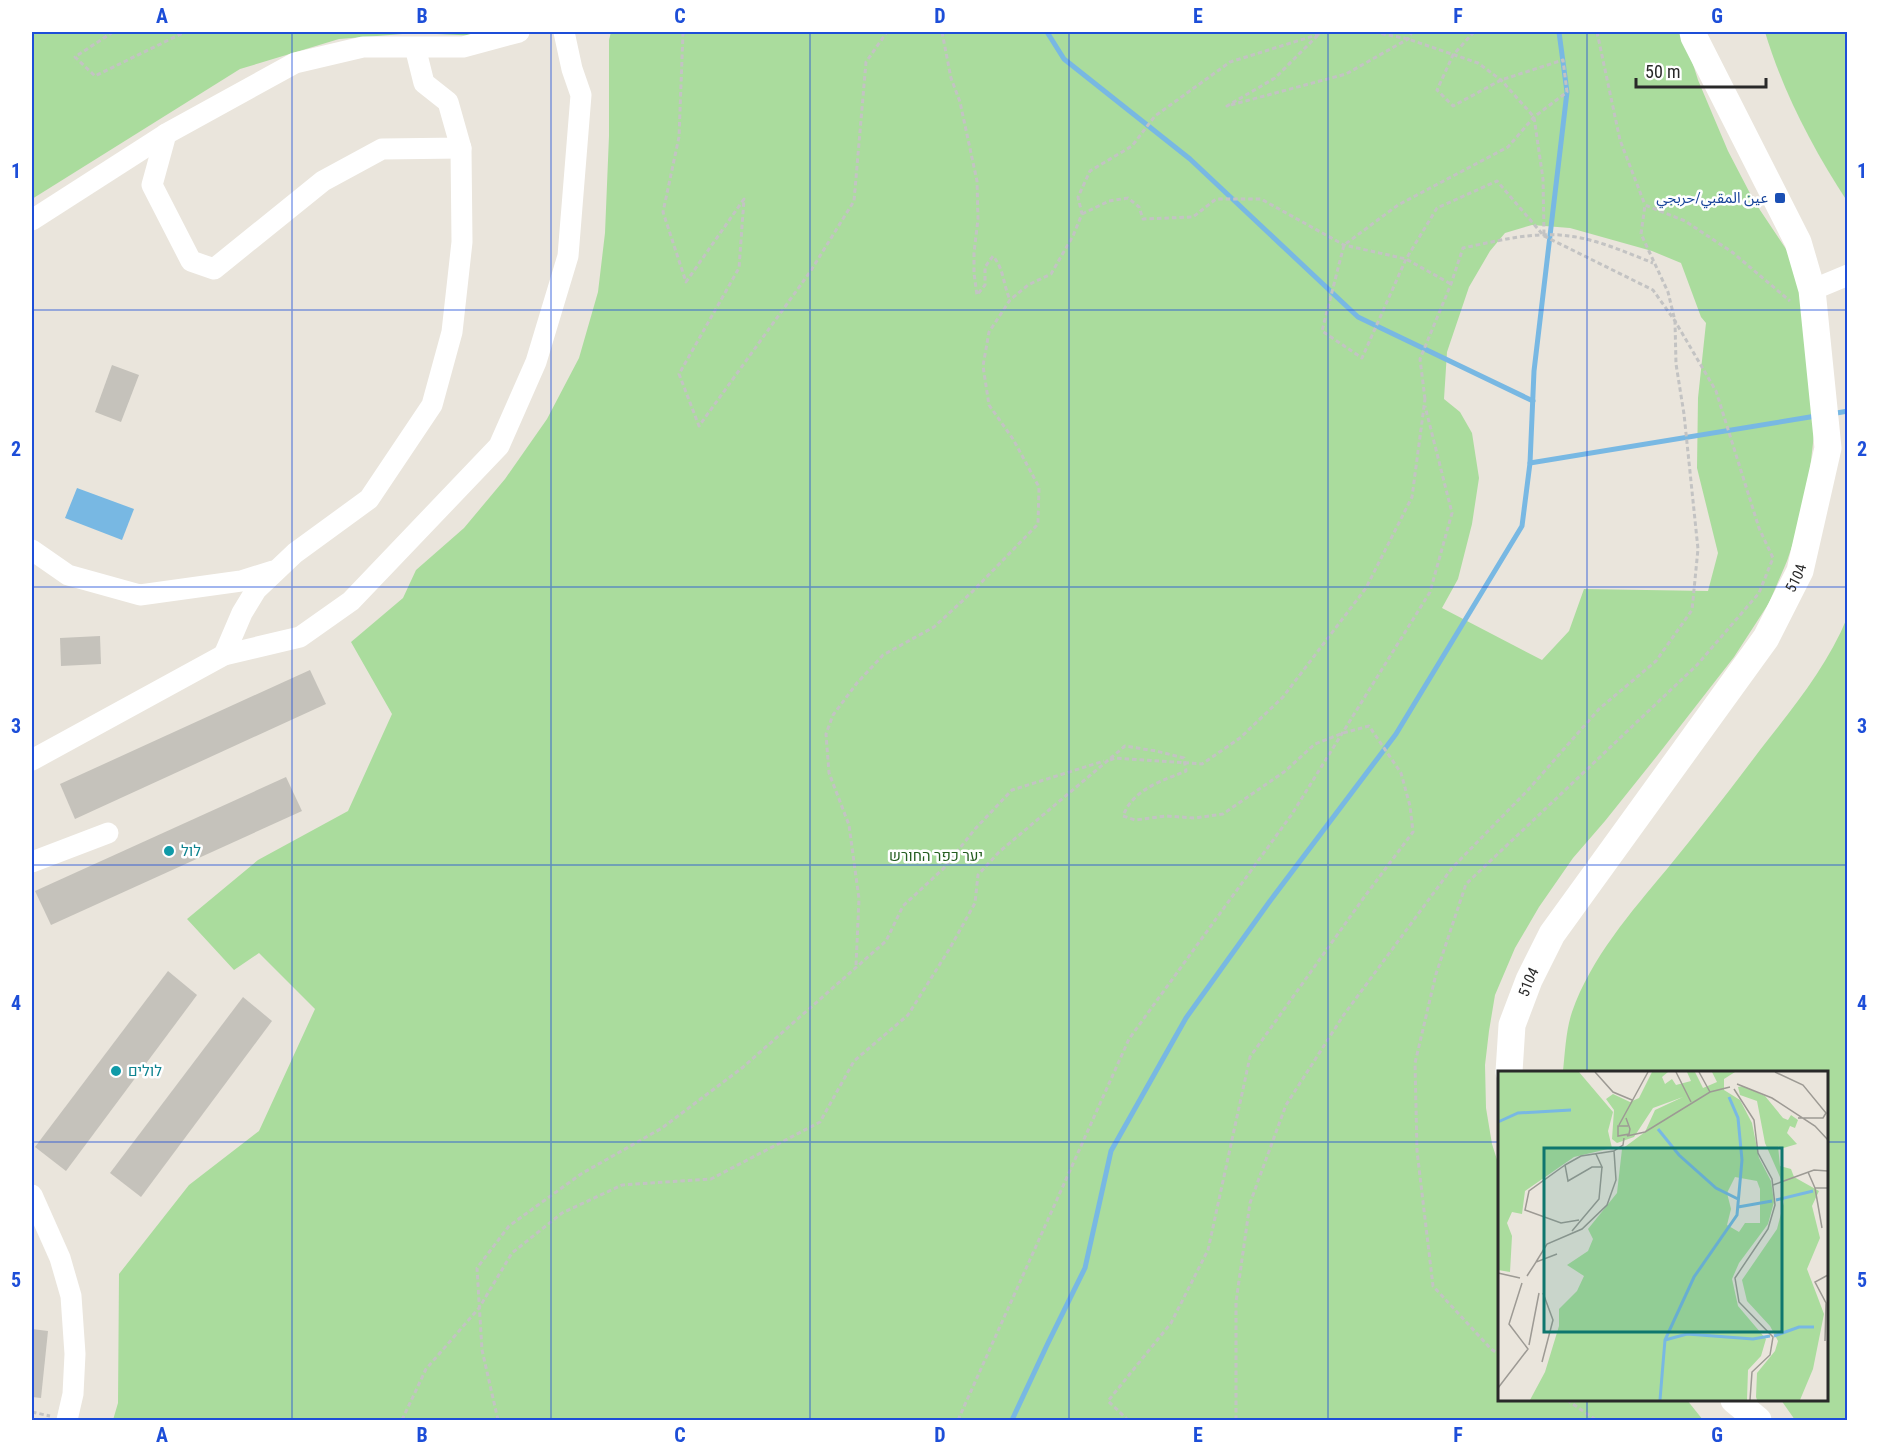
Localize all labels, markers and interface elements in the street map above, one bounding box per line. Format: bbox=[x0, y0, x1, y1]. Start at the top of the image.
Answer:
text: A bbox=[156, 4, 168, 28]
text: B bbox=[416, 4, 428, 28]
text: C bbox=[674, 4, 686, 28]
text: D bbox=[934, 4, 946, 28]
text: E bbox=[1193, 4, 1203, 28]
text: F bbox=[1453, 4, 1463, 28]
text: G bbox=[1711, 4, 1723, 28]
scale bar bbox=[1636, 51, 1766, 89]
text: 50 m bbox=[1645, 61, 1680, 82]
text: 1 bbox=[11, 159, 21, 183]
text: 1 bbox=[1857, 159, 1867, 183]
place label: عين المقبي/حربجي bbox=[1656, 189, 1768, 209]
marker: عين المقبي/حربجي bbox=[1773, 191, 1787, 205]
text: 2 bbox=[11, 437, 21, 461]
text: 2 bbox=[1857, 437, 1867, 461]
street label: 5104 bbox=[1782, 562, 1810, 595]
text: 3 bbox=[11, 714, 21, 738]
text: 3 bbox=[1857, 714, 1867, 738]
place label: לול bbox=[181, 842, 201, 860]
marker: לול bbox=[162, 844, 176, 858]
park label: יער כפר החורש bbox=[889, 847, 983, 865]
street label: 5104 bbox=[1515, 965, 1543, 999]
text: 4 bbox=[11, 991, 21, 1015]
text: 4 bbox=[1857, 991, 1867, 1015]
place label: לולים bbox=[128, 1062, 162, 1080]
marker: לולים bbox=[109, 1064, 123, 1078]
inset map bbox=[1498, 1071, 1828, 1401]
text: 5 bbox=[11, 1268, 21, 1292]
text: 5 bbox=[1857, 1268, 1867, 1292]
text: A bbox=[156, 1423, 168, 1447]
text: B bbox=[416, 1423, 428, 1447]
text: C bbox=[674, 1423, 686, 1447]
text: D bbox=[934, 1423, 946, 1447]
text: E bbox=[1193, 1423, 1203, 1447]
text: F bbox=[1453, 1423, 1463, 1447]
text: G bbox=[1711, 1423, 1723, 1447]

